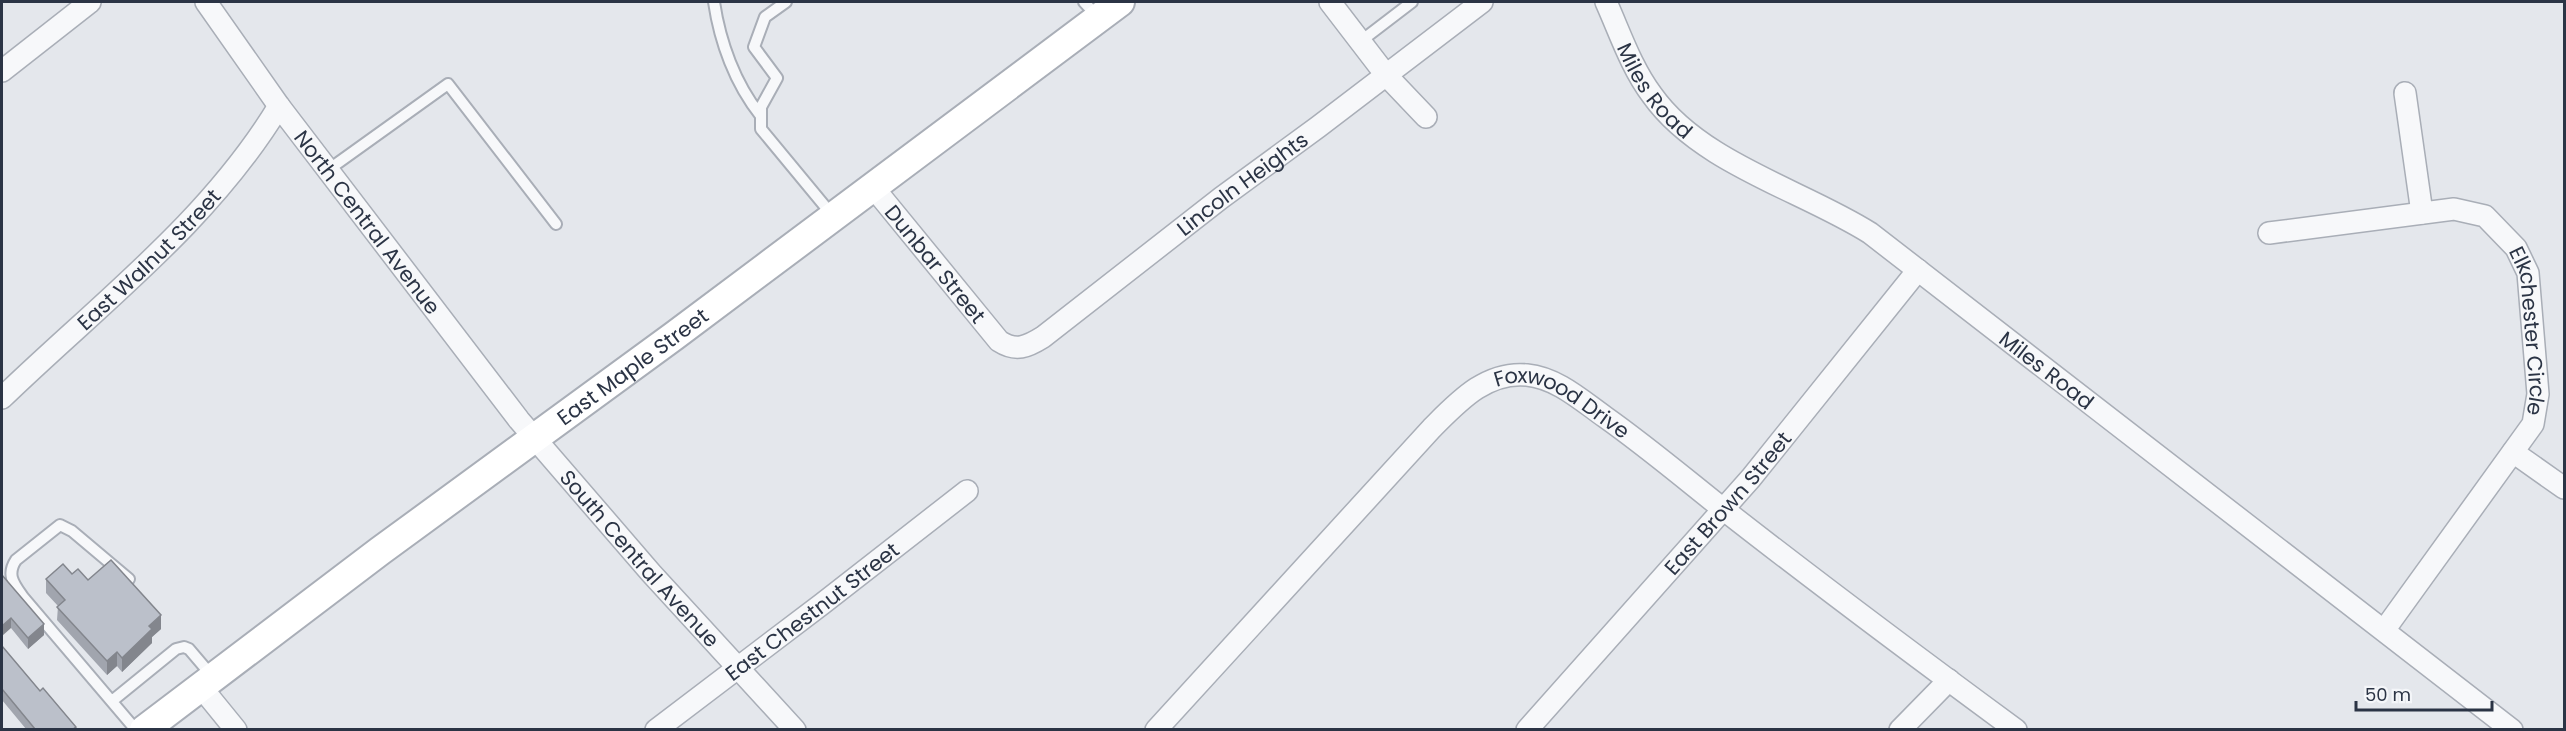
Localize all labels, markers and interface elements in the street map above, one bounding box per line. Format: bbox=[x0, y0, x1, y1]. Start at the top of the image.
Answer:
street label: Miles Road bbox=[1611, 38, 1699, 145]
street label: North Central Avenue bbox=[288, 124, 447, 320]
street label: Lincoln Heights bbox=[1170, 125, 1314, 242]
street label: East Walnut Street bbox=[70, 182, 227, 336]
street label: Dunbar Street bbox=[879, 198, 993, 329]
street label: Elkchester Circle bbox=[2503, 241, 2553, 418]
street label: East Maple Street bbox=[551, 301, 714, 432]
street label: Miles Road bbox=[1993, 324, 2100, 416]
street label: Foxwood Drive bbox=[1490, 360, 1636, 445]
street label: East Brown Street bbox=[1657, 425, 1798, 581]
street label: South Central Avenue bbox=[554, 463, 726, 653]
street label: East Chestnut Street bbox=[719, 535, 905, 687]
scale bar bbox=[2356, 674, 2492, 712]
text: 50 m bbox=[2365, 682, 2411, 707]

